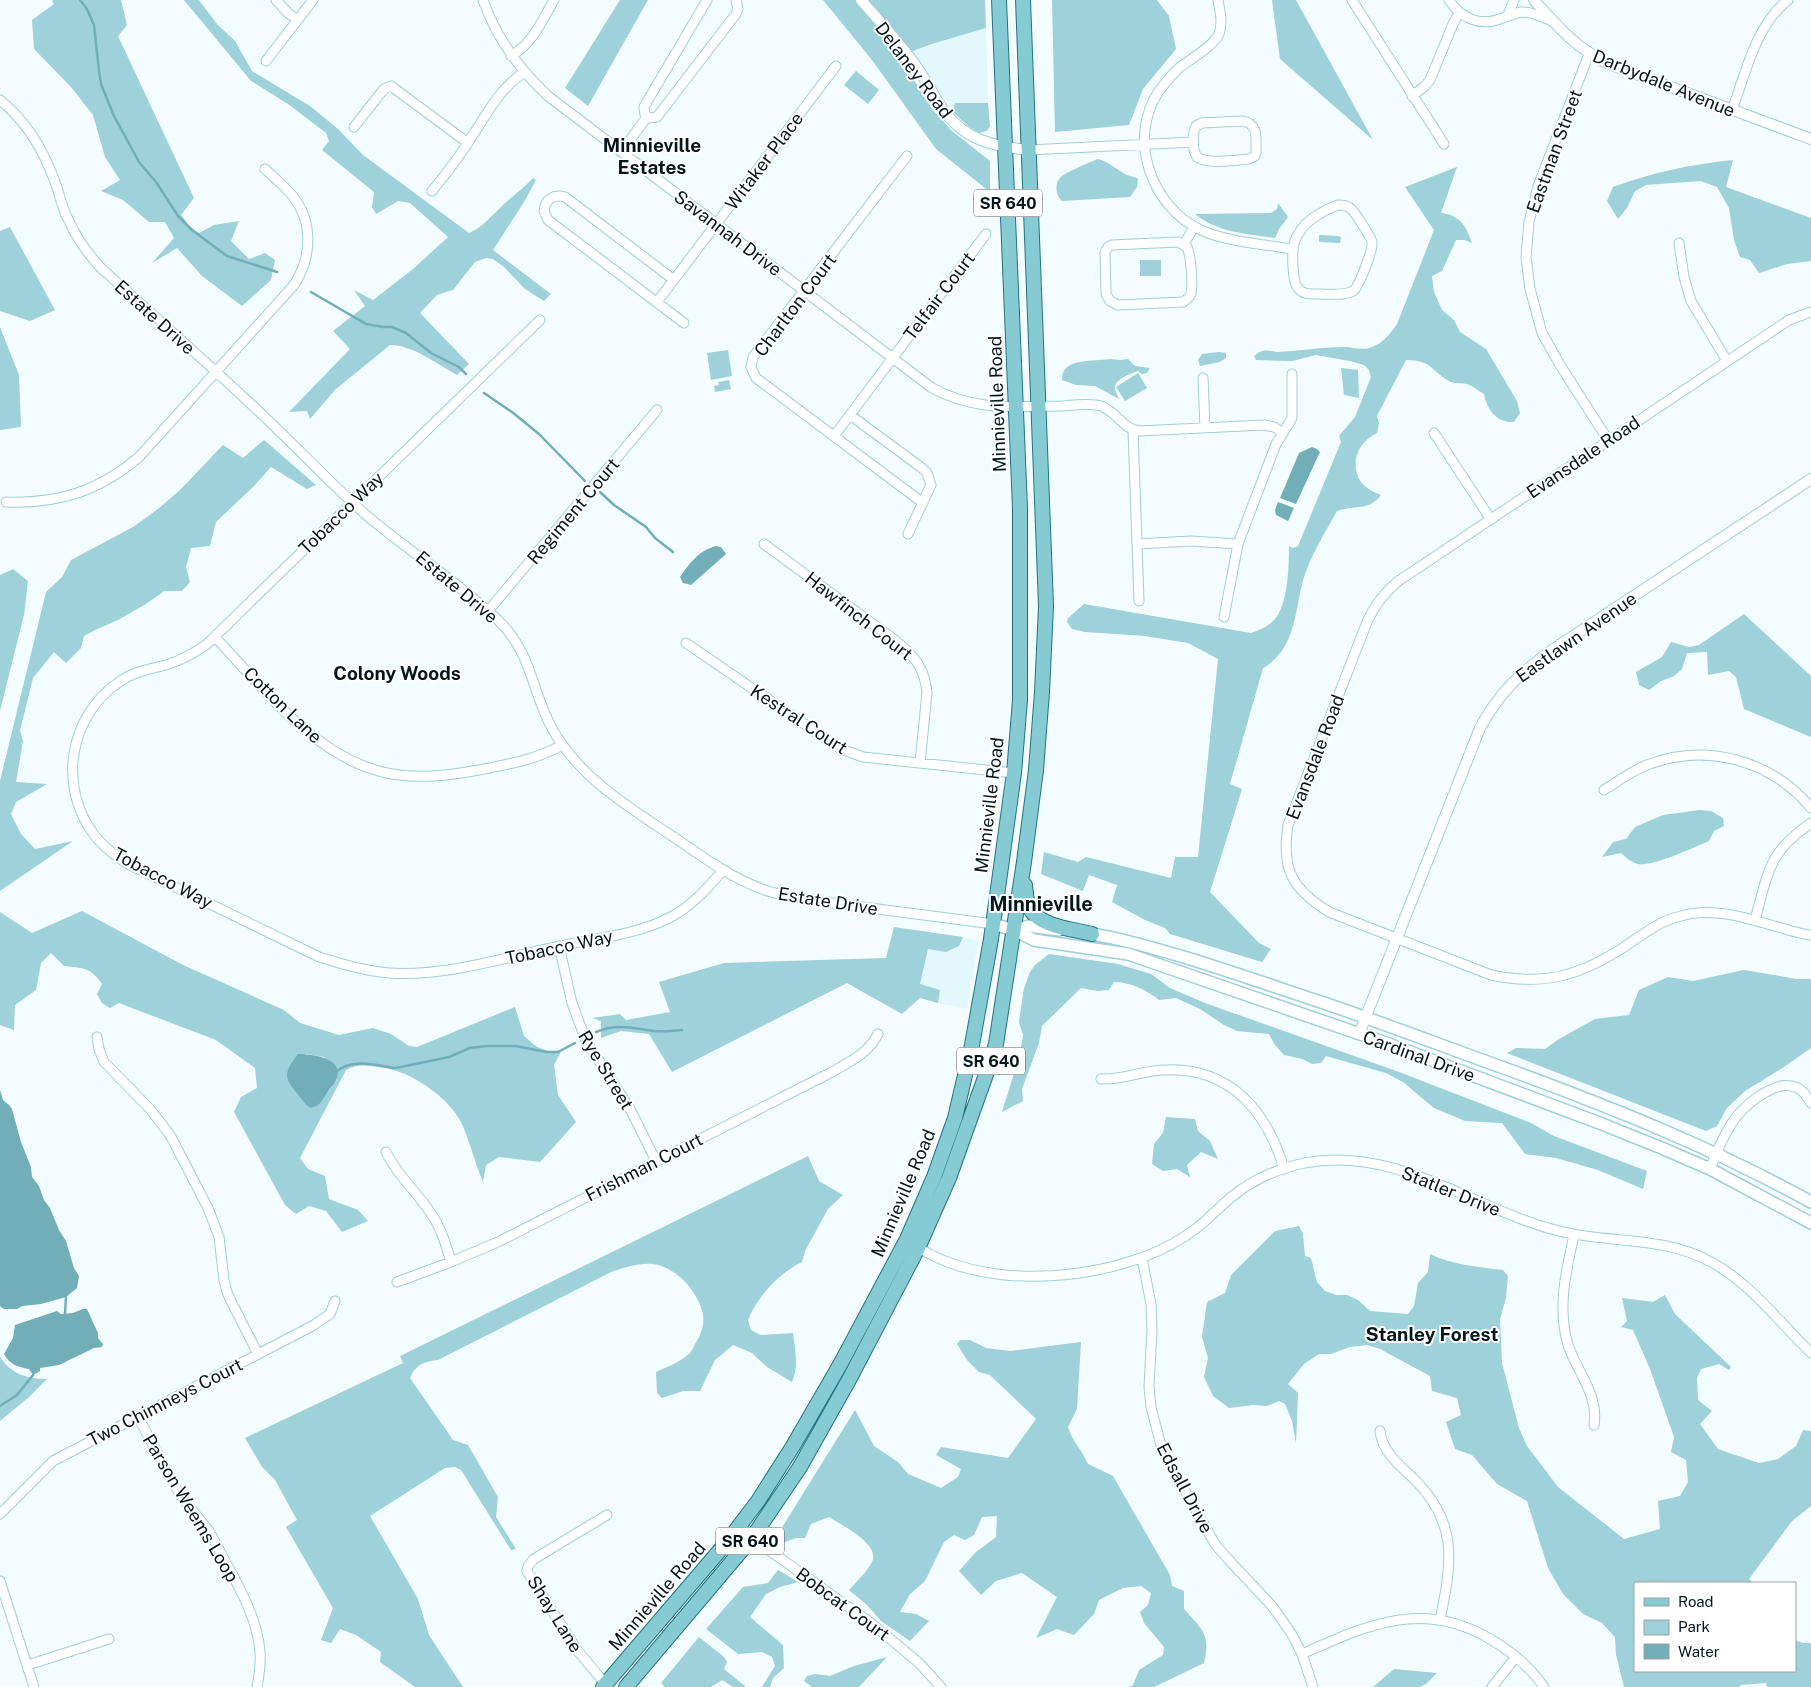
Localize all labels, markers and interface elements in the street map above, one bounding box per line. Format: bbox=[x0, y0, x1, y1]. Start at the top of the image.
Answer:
street label: Delaney Road bbox=[871, 18, 957, 122]
street label: Darbydale Avenue bbox=[1590, 45, 1738, 121]
street label: Eastman Street bbox=[1522, 86, 1586, 216]
street label: Witaker Place bbox=[721, 108, 807, 214]
district label: Minnieville Estates bbox=[603, 134, 701, 178]
street label: Savannah Drive bbox=[670, 186, 786, 280]
road number: SR 640 bbox=[974, 190, 1042, 217]
street label: Telfair Court bbox=[899, 248, 979, 344]
street label: Charlton Court bbox=[750, 250, 840, 360]
street label: Estate Drive bbox=[111, 276, 199, 358]
street label: Minnieville Road bbox=[984, 335, 1010, 473]
street label: Evansdale Road bbox=[1522, 411, 1644, 503]
street label: Regiment Court bbox=[523, 454, 623, 568]
street label: Tobacco Way bbox=[294, 467, 388, 559]
street label: Estate Drive bbox=[412, 547, 502, 627]
street label: Hawfinch Court bbox=[801, 567, 917, 665]
street label: Eastlawn Avenue bbox=[1512, 588, 1640, 686]
district label: Colony Woods bbox=[333, 662, 461, 684]
street label: Cotton Lane bbox=[240, 663, 326, 747]
street label: Kestral Court bbox=[747, 680, 851, 758]
street label: Evansdale Road bbox=[1282, 692, 1348, 822]
street label: Minnieville Road bbox=[970, 736, 1008, 874]
street label: Tobacco Way bbox=[110, 843, 217, 913]
street label: Estate Drive bbox=[777, 883, 879, 919]
district label: Minnieville bbox=[989, 892, 1093, 916]
street label: Tobacco Way bbox=[503, 925, 615, 969]
street label: Cardinal Drive bbox=[1360, 1026, 1478, 1086]
street label: Rye Street bbox=[574, 1027, 638, 1113]
road number: SR 640 bbox=[957, 1048, 1025, 1074]
street label: Minnieville Road bbox=[867, 1126, 939, 1260]
street label: Frishman Court bbox=[582, 1128, 706, 1206]
street label: Statler Drive bbox=[1398, 1162, 1504, 1220]
district label: Stanley Forest bbox=[1366, 1323, 1498, 1345]
street label: Two Chimneys Court bbox=[84, 1354, 246, 1450]
street label: Parson Weems Loop bbox=[139, 1430, 243, 1586]
street label: Edsall Drive bbox=[1152, 1439, 1218, 1537]
road number: SR 640 bbox=[716, 1528, 784, 1554]
street label: Minnieville Road bbox=[604, 1538, 710, 1654]
street label: Bobcat Court bbox=[792, 1563, 894, 1645]
street label: Shay Lane bbox=[523, 1572, 587, 1656]
legend bbox=[1634, 1582, 1796, 1672]
text: Road bbox=[1678, 1593, 1714, 1610]
text: Park bbox=[1678, 1618, 1710, 1635]
text: Water bbox=[1678, 1643, 1720, 1660]

